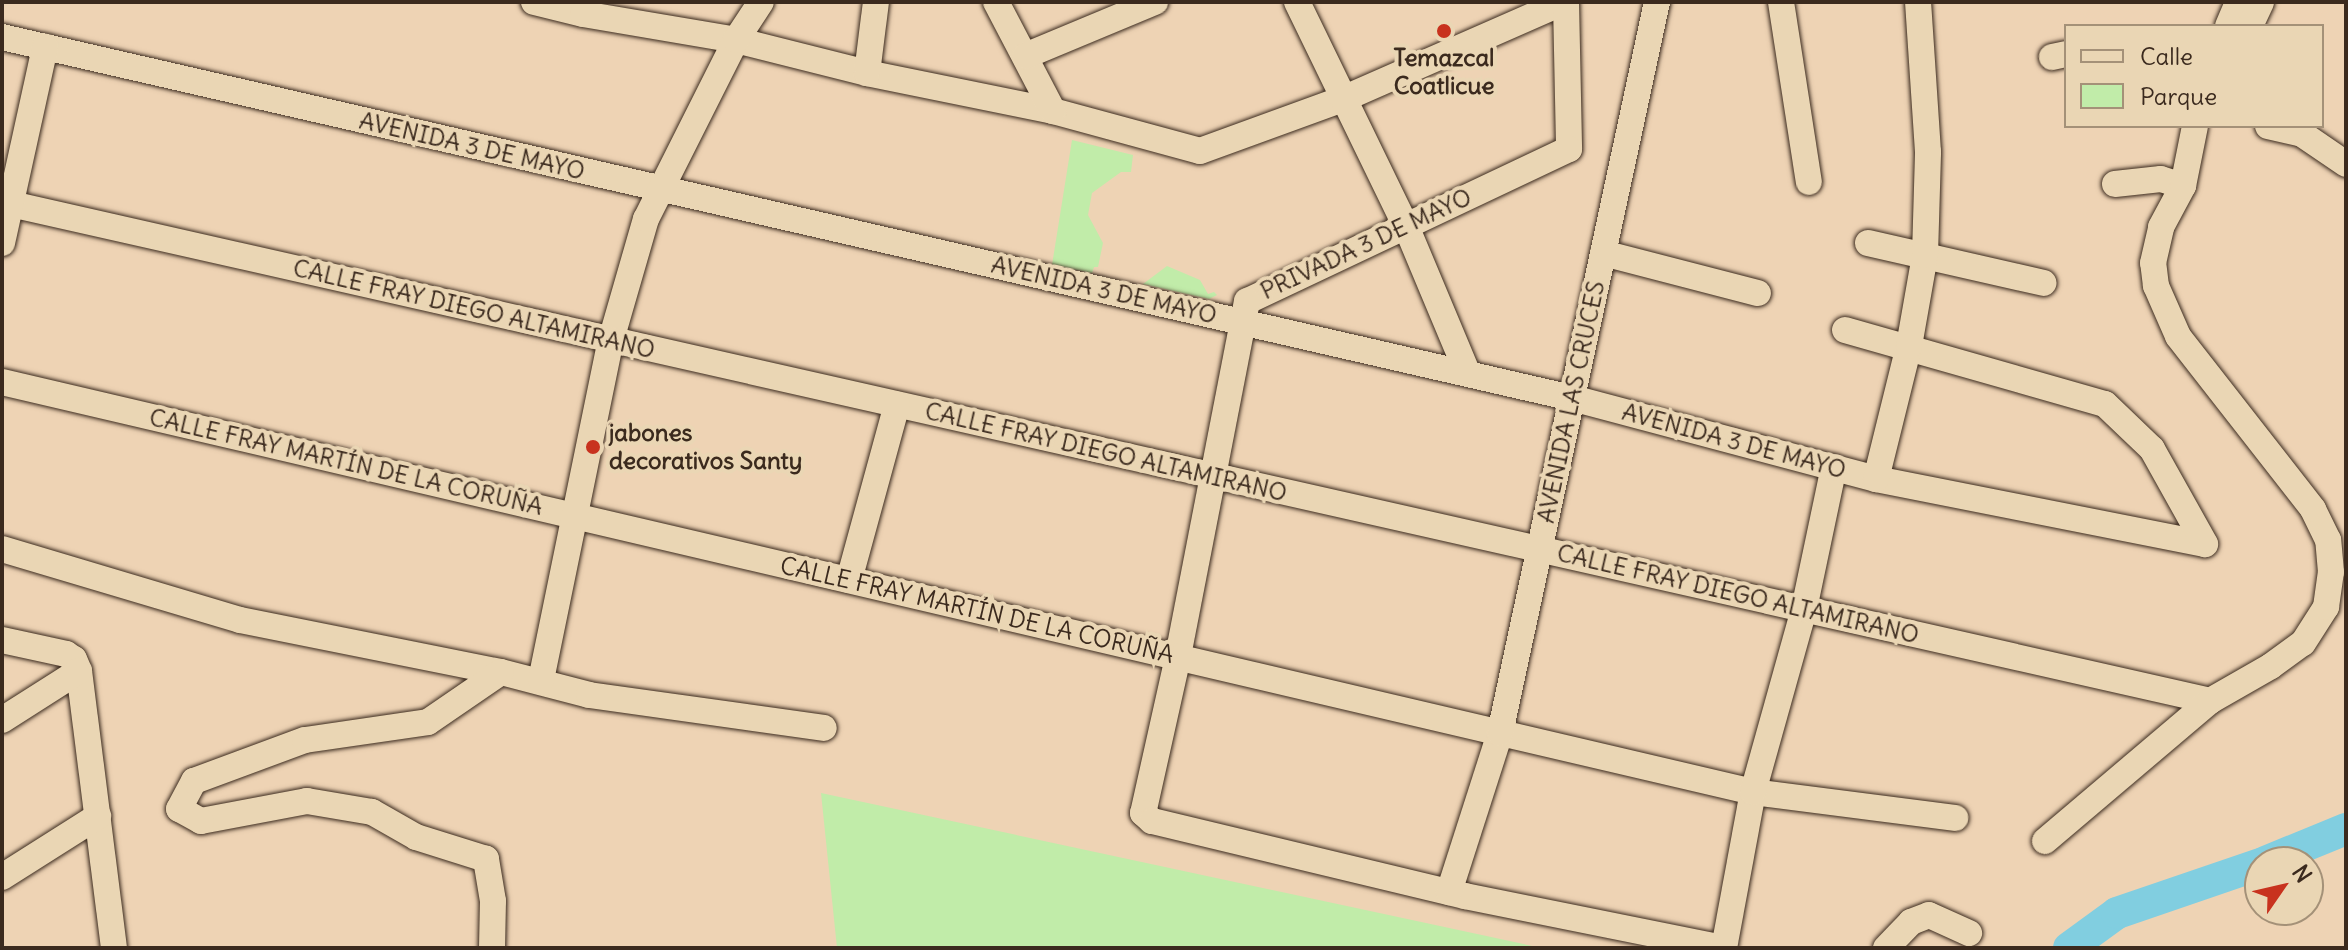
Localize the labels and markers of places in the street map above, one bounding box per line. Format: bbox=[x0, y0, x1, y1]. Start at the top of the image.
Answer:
marker: Temazcal Coatlicue bbox=[1435, 22, 1453, 40]
place label: Temazcal Coatlicue bbox=[1394, 44, 1494, 100]
place label: jabones decorativos Santy bbox=[609, 419, 802, 475]
marker: jabones decorativos Santy bbox=[584, 438, 602, 456]

